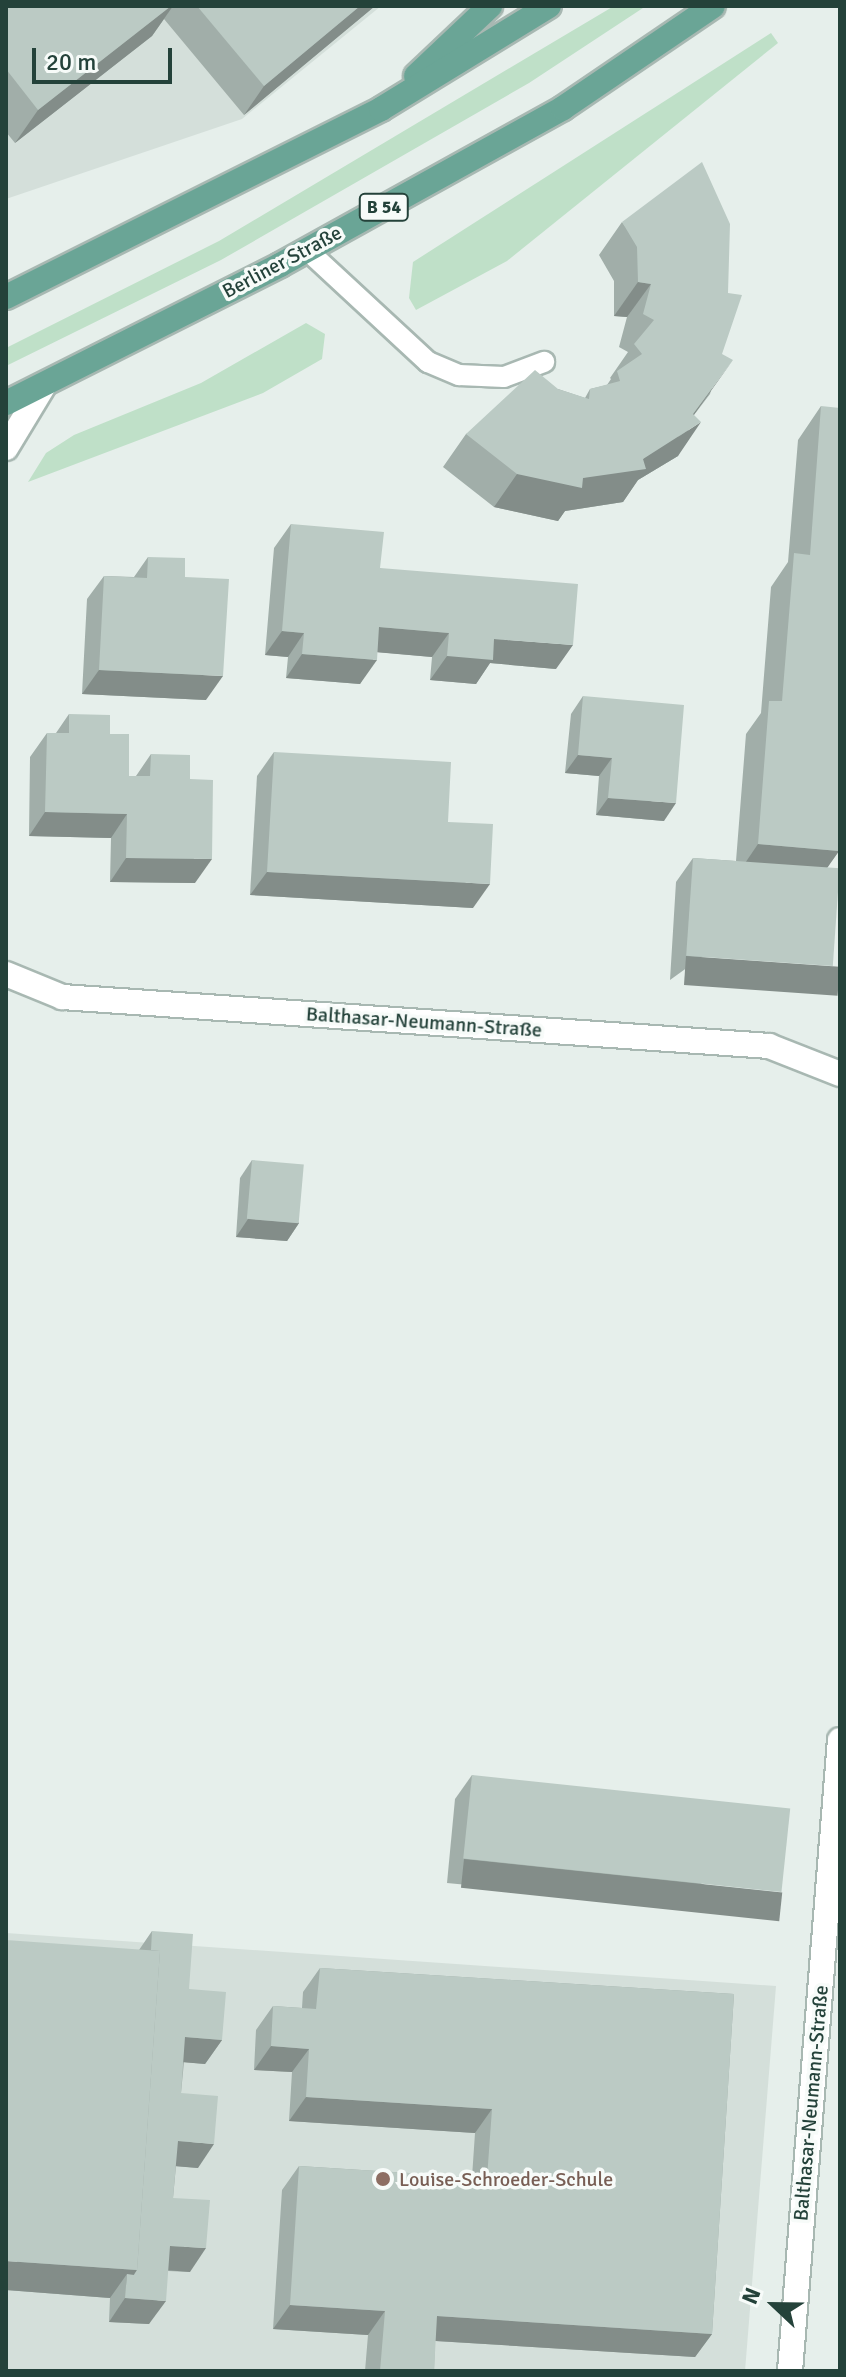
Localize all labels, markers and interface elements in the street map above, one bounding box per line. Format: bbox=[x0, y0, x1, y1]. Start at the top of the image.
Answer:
scale bar bbox=[36, 32, 176, 82]
text: 20 m bbox=[46, 47, 96, 77]
road number: B 54 bbox=[358, 193, 410, 221]
street label: Berliner Straße bbox=[218, 221, 346, 303]
street label: Balthasar-Neumann-Straße bbox=[305, 1002, 543, 1042]
street label: Balthasar-Neumann-Straße bbox=[789, 1984, 833, 2222]
place label: Louise-Schroeder-Schule bbox=[399, 2167, 613, 2191]
marker: Louise-Schroeder-Schule bbox=[374, 2170, 392, 2188]
north arrow bbox=[734, 2265, 814, 2345]
text: N bbox=[736, 2284, 767, 2308]

